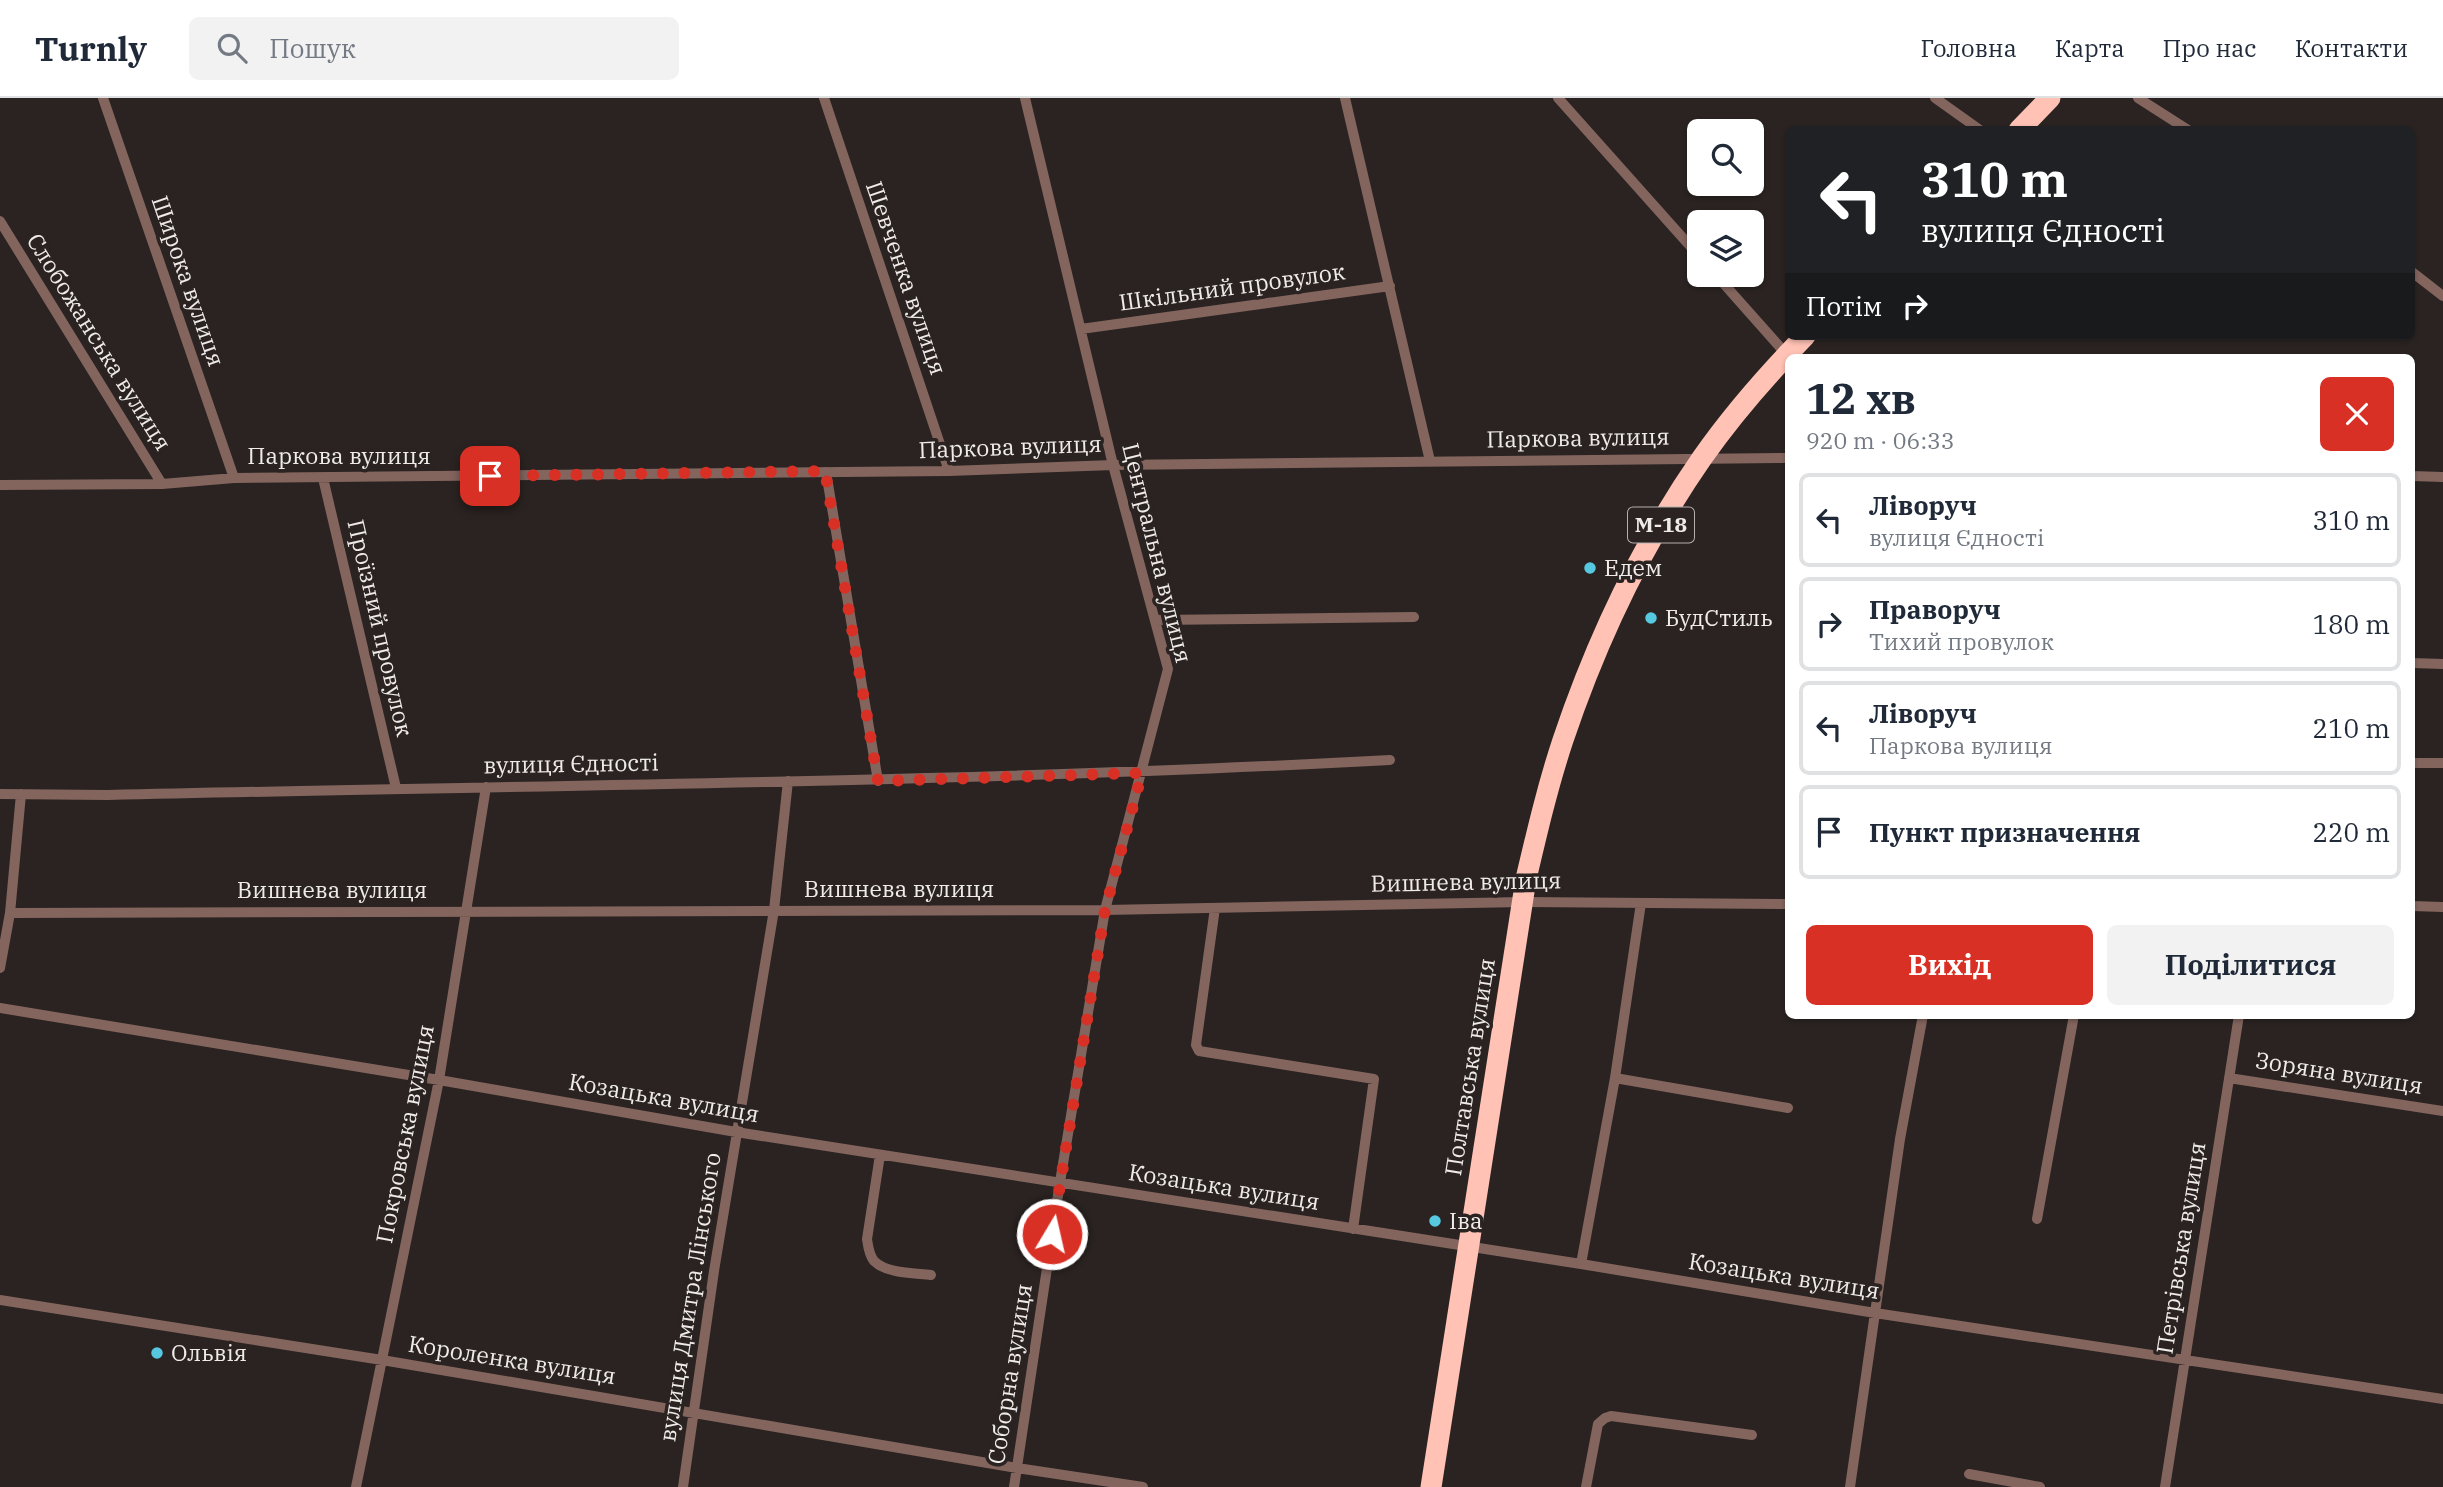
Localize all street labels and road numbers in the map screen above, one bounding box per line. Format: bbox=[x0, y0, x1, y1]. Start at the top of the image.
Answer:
street label: Шевченка вулиця bbox=[860, 177, 954, 379]
street label: Широка вулиця bbox=[146, 191, 232, 370]
street label: Слобожанська вулиця bbox=[21, 227, 179, 456]
street label: Шкільний провулок bbox=[1117, 255, 1347, 317]
street label: Паркова вулиця bbox=[1486, 420, 1670, 454]
street label: Паркова вулиця bbox=[918, 428, 1102, 464]
street label: Паркова вулиця bbox=[247, 440, 431, 470]
street label: Центральна вулиця bbox=[1116, 440, 1200, 666]
road number: М-18 bbox=[1628, 508, 1694, 542]
street label: Проїзний провулок bbox=[341, 516, 421, 740]
street label: вулиця Єдності bbox=[483, 746, 659, 780]
street label: Вишнева вулиця bbox=[1370, 864, 1562, 898]
street label: Вишнева вулиця bbox=[804, 873, 994, 903]
street label: Вишнева вулиця bbox=[237, 874, 427, 904]
street label: Полтавська вулиця bbox=[1437, 956, 1501, 1178]
street label: Покровська вулиця bbox=[368, 1022, 440, 1246]
street label: Зоряна вулиця bbox=[2253, 1044, 2425, 1100]
street label: Козацька вулиця bbox=[567, 1065, 762, 1129]
street label: Петрівська вулиця bbox=[2148, 1140, 2212, 1356]
street label: вулиця Дмитра Лінського bbox=[651, 1150, 727, 1444]
street label: Козацька вулиця bbox=[1127, 1156, 1322, 1216]
street label: Козацька вулиця bbox=[1687, 1245, 1882, 1305]
street label: Соборна вулиця bbox=[980, 1281, 1038, 1466]
street label: Короленка вулиця bbox=[406, 1328, 618, 1390]

